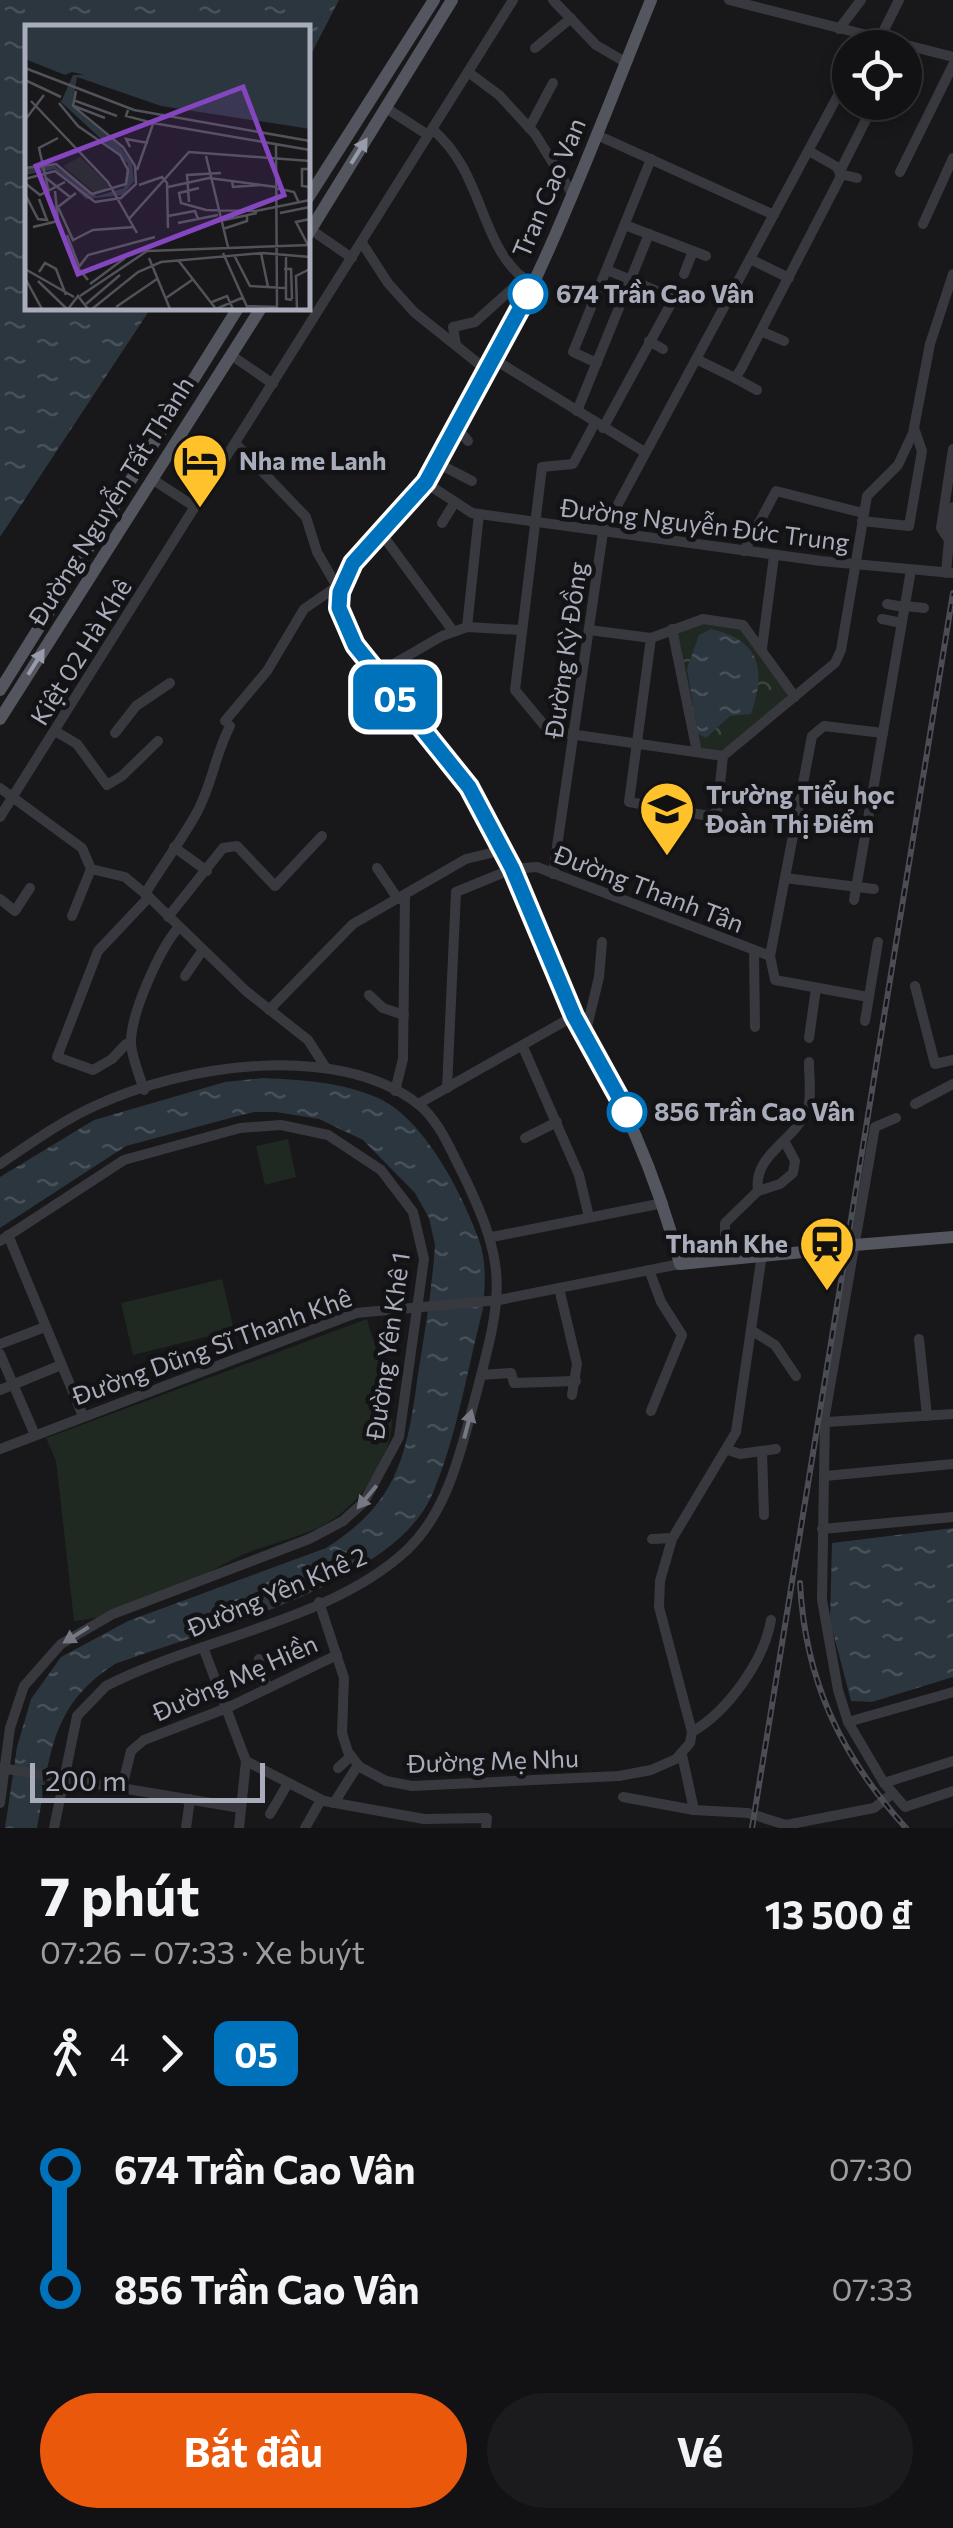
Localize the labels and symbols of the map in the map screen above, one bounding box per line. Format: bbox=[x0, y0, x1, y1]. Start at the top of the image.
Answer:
inset map bbox=[25, 25, 310, 310]
street label: Tran Cao Van bbox=[505, 113, 591, 262]
one-way arrow bbox=[349, 138, 368, 165]
marker: 674 Trần Cao Vân bbox=[509, 275, 547, 313]
place label: 674 Trần Cao Vân bbox=[556, 278, 754, 308]
street label: Đường Nguyễn Tất Thành bbox=[21, 371, 199, 631]
hotel icon: Nha me Lanh bbox=[170, 431, 230, 510]
place label: Nha me Lanh bbox=[239, 445, 387, 475]
street label: Đường Nguyễn Đức Trung bbox=[558, 491, 852, 557]
street label: Đường Kỳ Đồng bbox=[538, 559, 592, 741]
street label: Kiệt 02 Hà Khê bbox=[23, 573, 137, 730]
one-way arrow bbox=[27, 648, 45, 676]
line badge: 05 bbox=[350, 664, 440, 730]
school or university icon: Trường Tiểu học Đoàn Thị Điểm bbox=[637, 779, 697, 858]
place label: Trường Tiểu học Đoàn Thị Điểm bbox=[705, 779, 895, 839]
street label: Đường Thanh Tân bbox=[549, 838, 748, 938]
marker: 856 Trần Cao Vân bbox=[608, 1093, 646, 1131]
place label: 856 Trần Cao Vân bbox=[654, 1096, 855, 1126]
station icon: Thanh Khe bbox=[797, 1214, 857, 1293]
place label: Thanh Khe bbox=[665, 1228, 788, 1258]
street label: Đường Yên Khê 1 bbox=[359, 1250, 415, 1442]
street label: Đường Dũng Sĩ Thanh Khê bbox=[67, 1282, 355, 1411]
one-way arrow bbox=[460, 1409, 476, 1440]
one-way arrow bbox=[356, 1484, 378, 1509]
street label: Đường Yên Khê 2 bbox=[181, 1540, 371, 1643]
one-way arrow bbox=[62, 1625, 89, 1643]
street label: Đường Mẹ Hiền bbox=[147, 1627, 322, 1727]
street label: Đường Mẹ Nhu bbox=[406, 1742, 579, 1778]
scale bar bbox=[30, 1758, 265, 1802]

